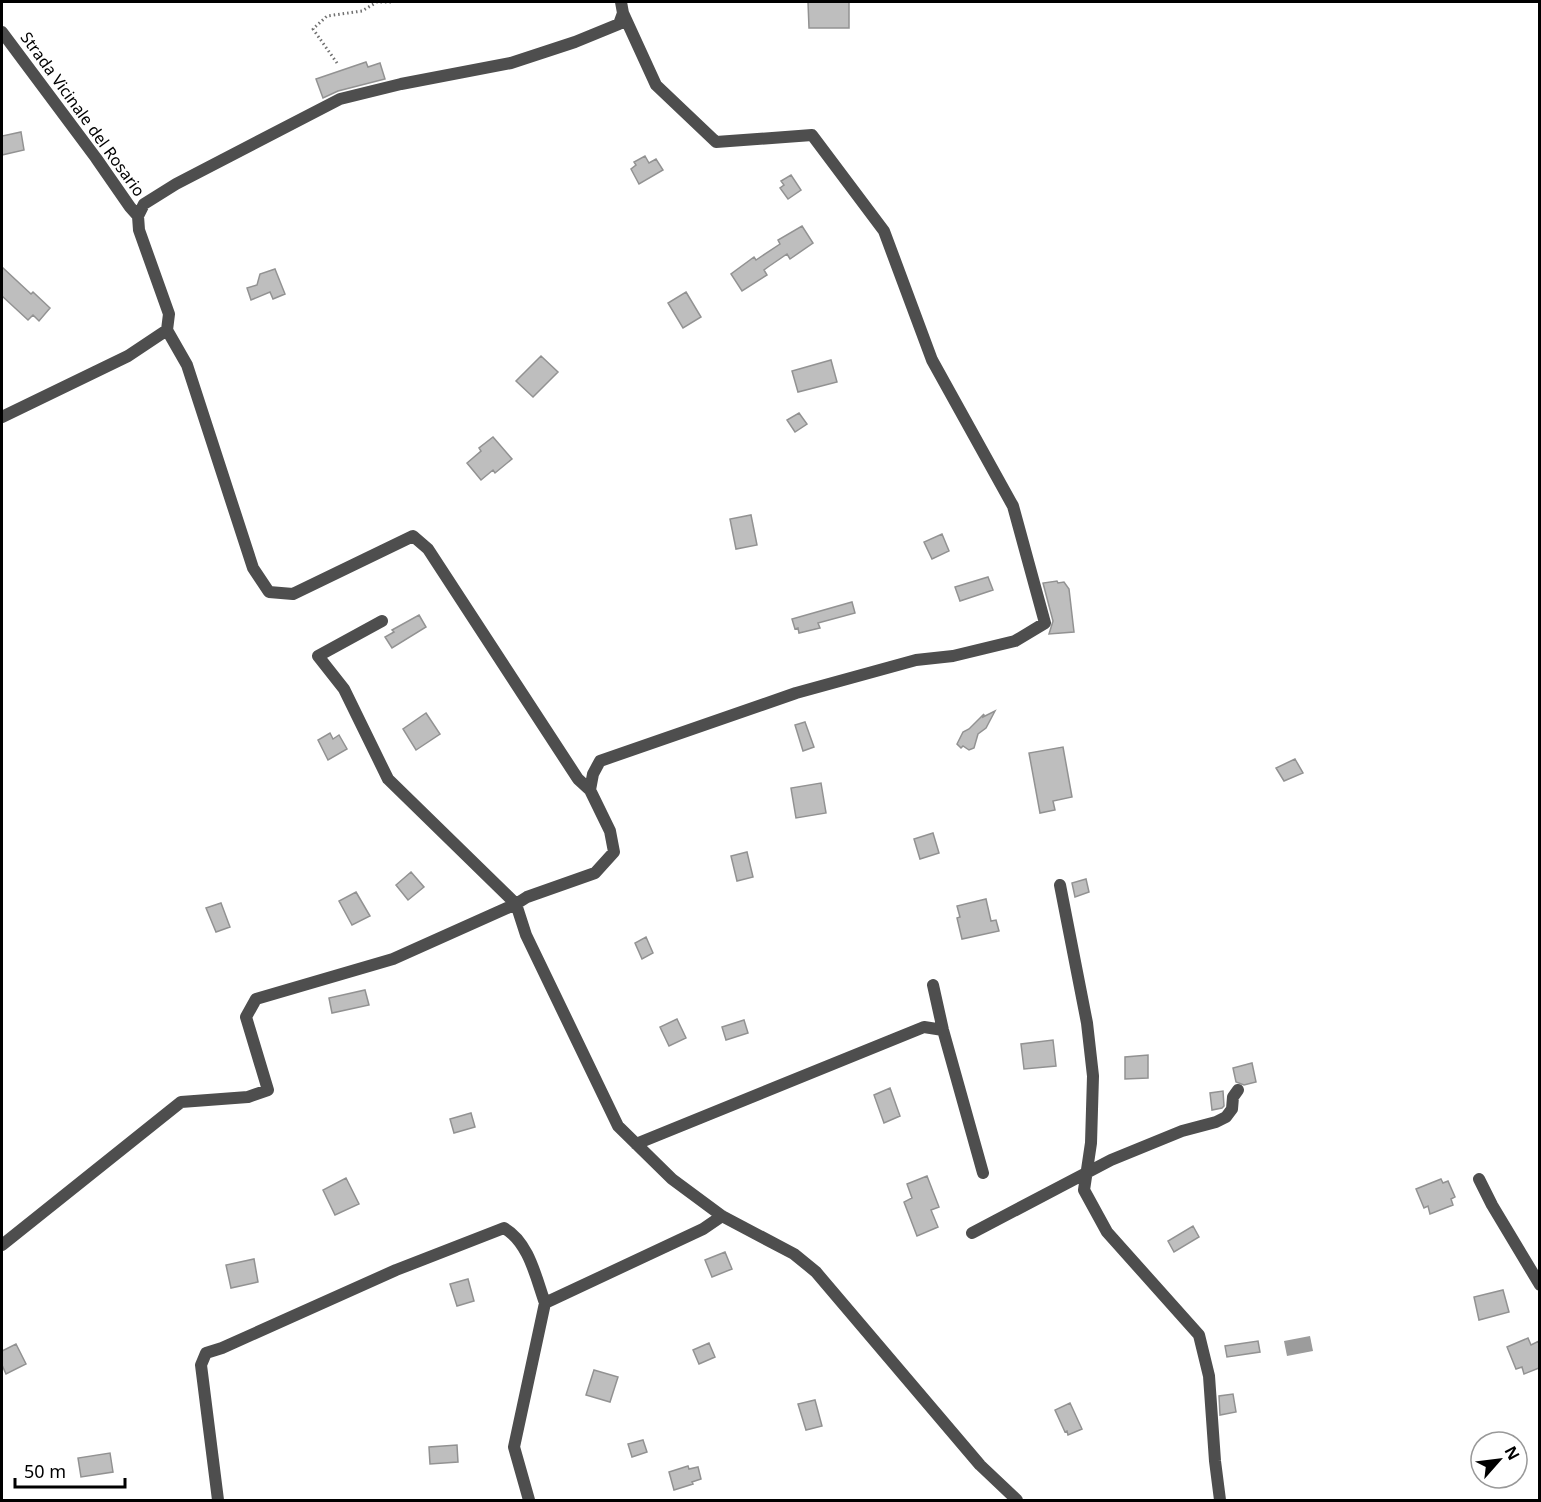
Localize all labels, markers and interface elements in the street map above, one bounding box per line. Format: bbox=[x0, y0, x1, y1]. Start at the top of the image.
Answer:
street label: Strada Vicinale del Rosario bbox=[16, 27, 150, 201]
north arrow bbox=[1469, 1430, 1529, 1490]
text: N bbox=[1499, 1442, 1525, 1464]
scale bar bbox=[15, 1451, 124, 1489]
text: 50 m bbox=[24, 1459, 66, 1483]

